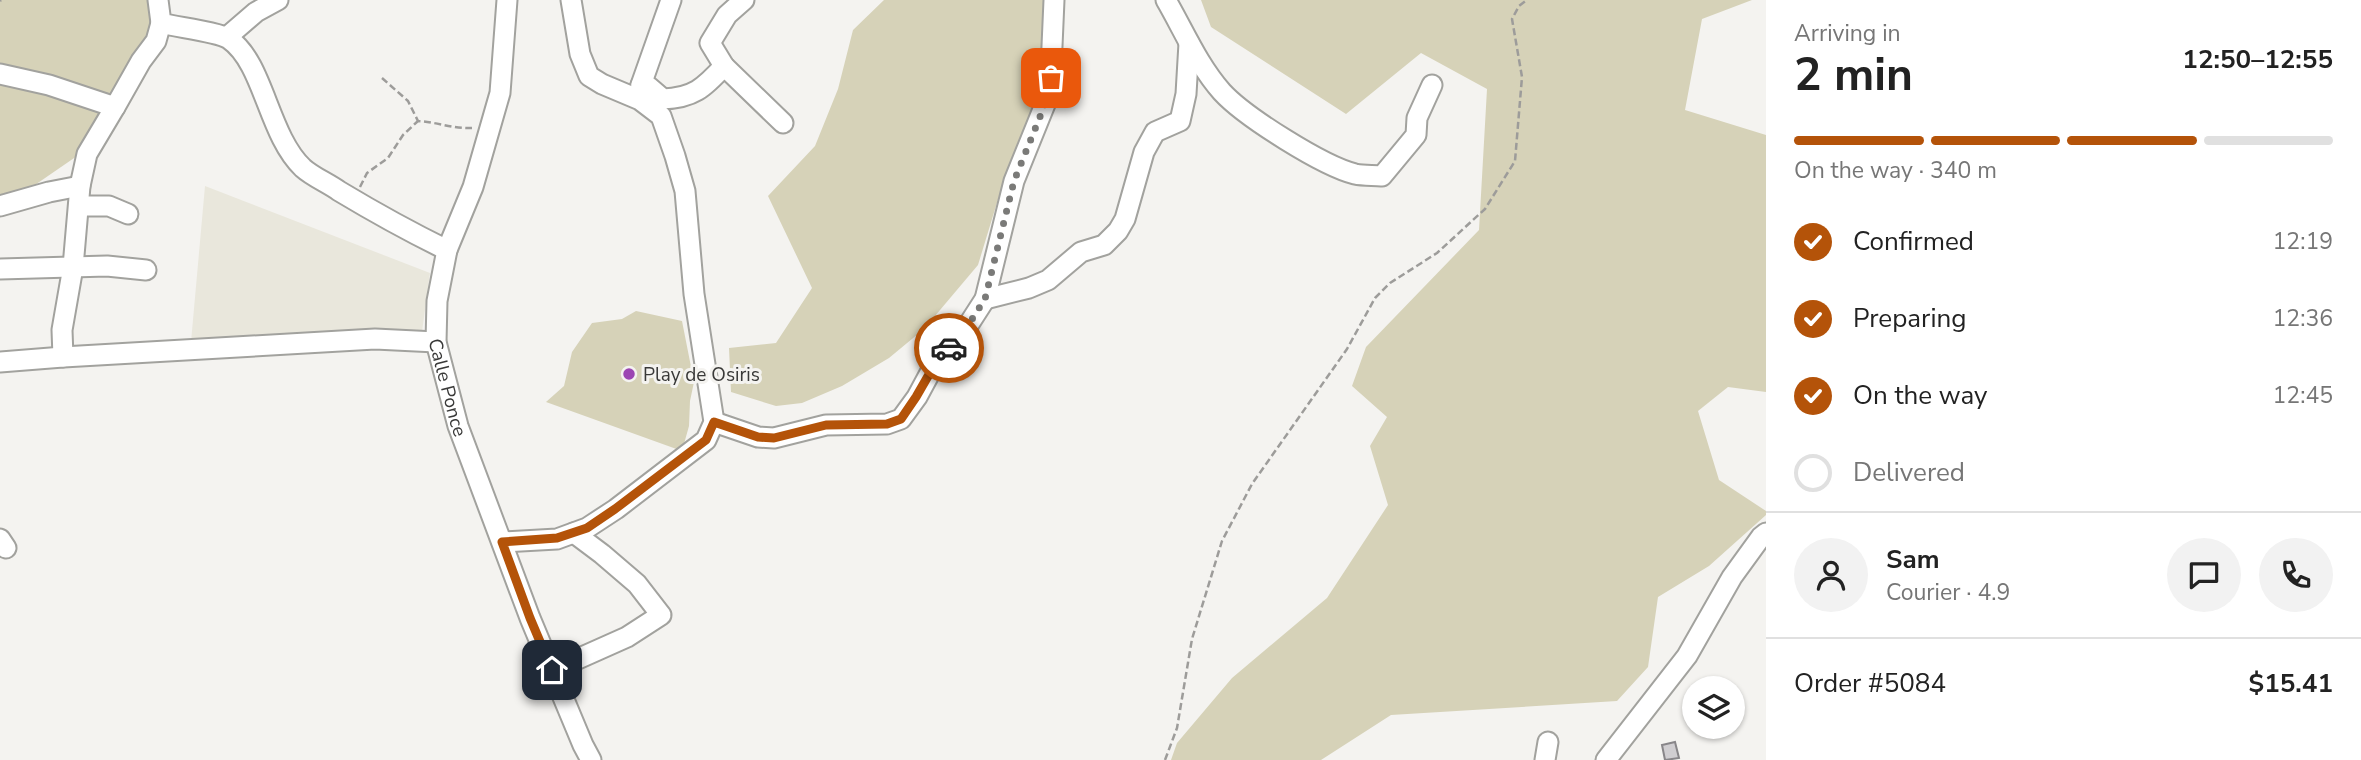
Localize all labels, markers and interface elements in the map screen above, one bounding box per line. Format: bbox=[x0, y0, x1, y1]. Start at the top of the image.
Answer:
text: Arriving in bbox=[1794, 18, 1901, 49]
text: 12:50–12:55 bbox=[2182, 42, 2333, 77]
text: 2 min bbox=[1794, 43, 1913, 106]
pin bbox=[1021, 48, 1081, 108]
icon: bag bbox=[1032, 59, 1070, 97]
text: On the way · 340 m bbox=[1794, 155, 1997, 186]
icon: check bbox=[1794, 223, 1832, 261]
text: Confirmed bbox=[1853, 224, 1974, 259]
text: 12:19 bbox=[2273, 226, 2333, 257]
icon: check bbox=[1794, 300, 1832, 338]
text: Preparing bbox=[1853, 301, 1966, 336]
text: 12:36 bbox=[2273, 303, 2333, 334]
courier bbox=[914, 313, 984, 383]
icon: car bbox=[930, 329, 968, 367]
street label: Calle Ponce bbox=[422, 336, 473, 440]
place label: Play de Osiris bbox=[643, 362, 760, 388]
marker: Play de Osiris bbox=[621, 366, 637, 382]
icon: check bbox=[1794, 377, 1832, 415]
text: On the way bbox=[1853, 378, 1987, 413]
text: 12:45 bbox=[2273, 380, 2333, 411]
text: Delivered bbox=[1853, 455, 1965, 490]
button: person bbox=[1794, 538, 1868, 612]
button: chat bbox=[2167, 538, 2241, 612]
button: phone bbox=[2259, 538, 2333, 612]
text: Sam bbox=[1886, 542, 1939, 577]
text: Courier · 4.9 bbox=[1886, 577, 2010, 608]
pin bbox=[522, 640, 582, 700]
icon: home bbox=[533, 651, 571, 689]
text: Order #5084 bbox=[1794, 666, 1946, 701]
text: $15.41 bbox=[2249, 666, 2333, 701]
map controls bbox=[1682, 676, 1745, 739]
button: layers bbox=[1682, 676, 1745, 739]

